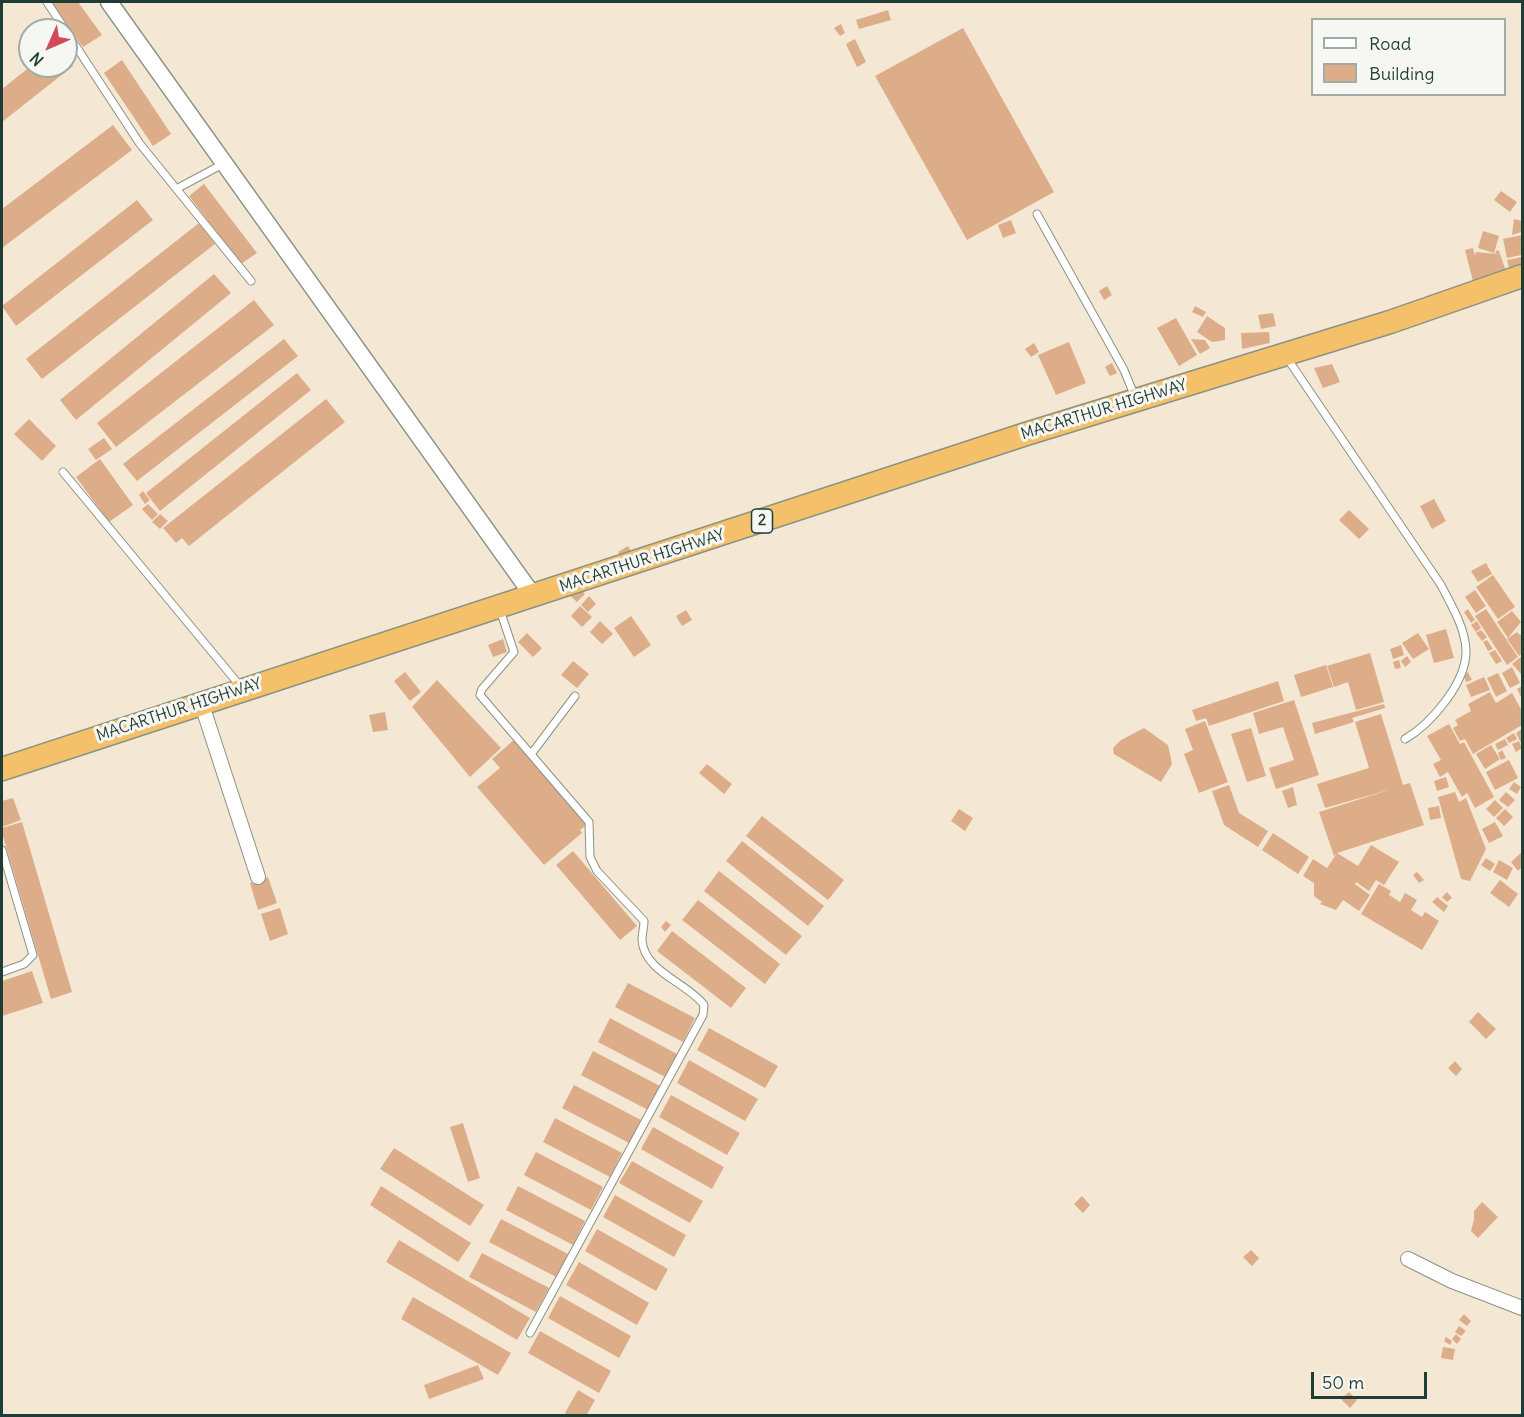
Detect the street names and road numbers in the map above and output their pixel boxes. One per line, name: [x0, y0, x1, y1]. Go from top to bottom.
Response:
street label: MACARTHUR HIGHWAY: [1019, 376, 1189, 444]
road number: 2: [752, 509, 772, 533]
street label: MACARTHUR HIGHWAY: [557, 525, 727, 597]
street label: MACARTHUR HIGHWAY: [94, 674, 264, 746]

